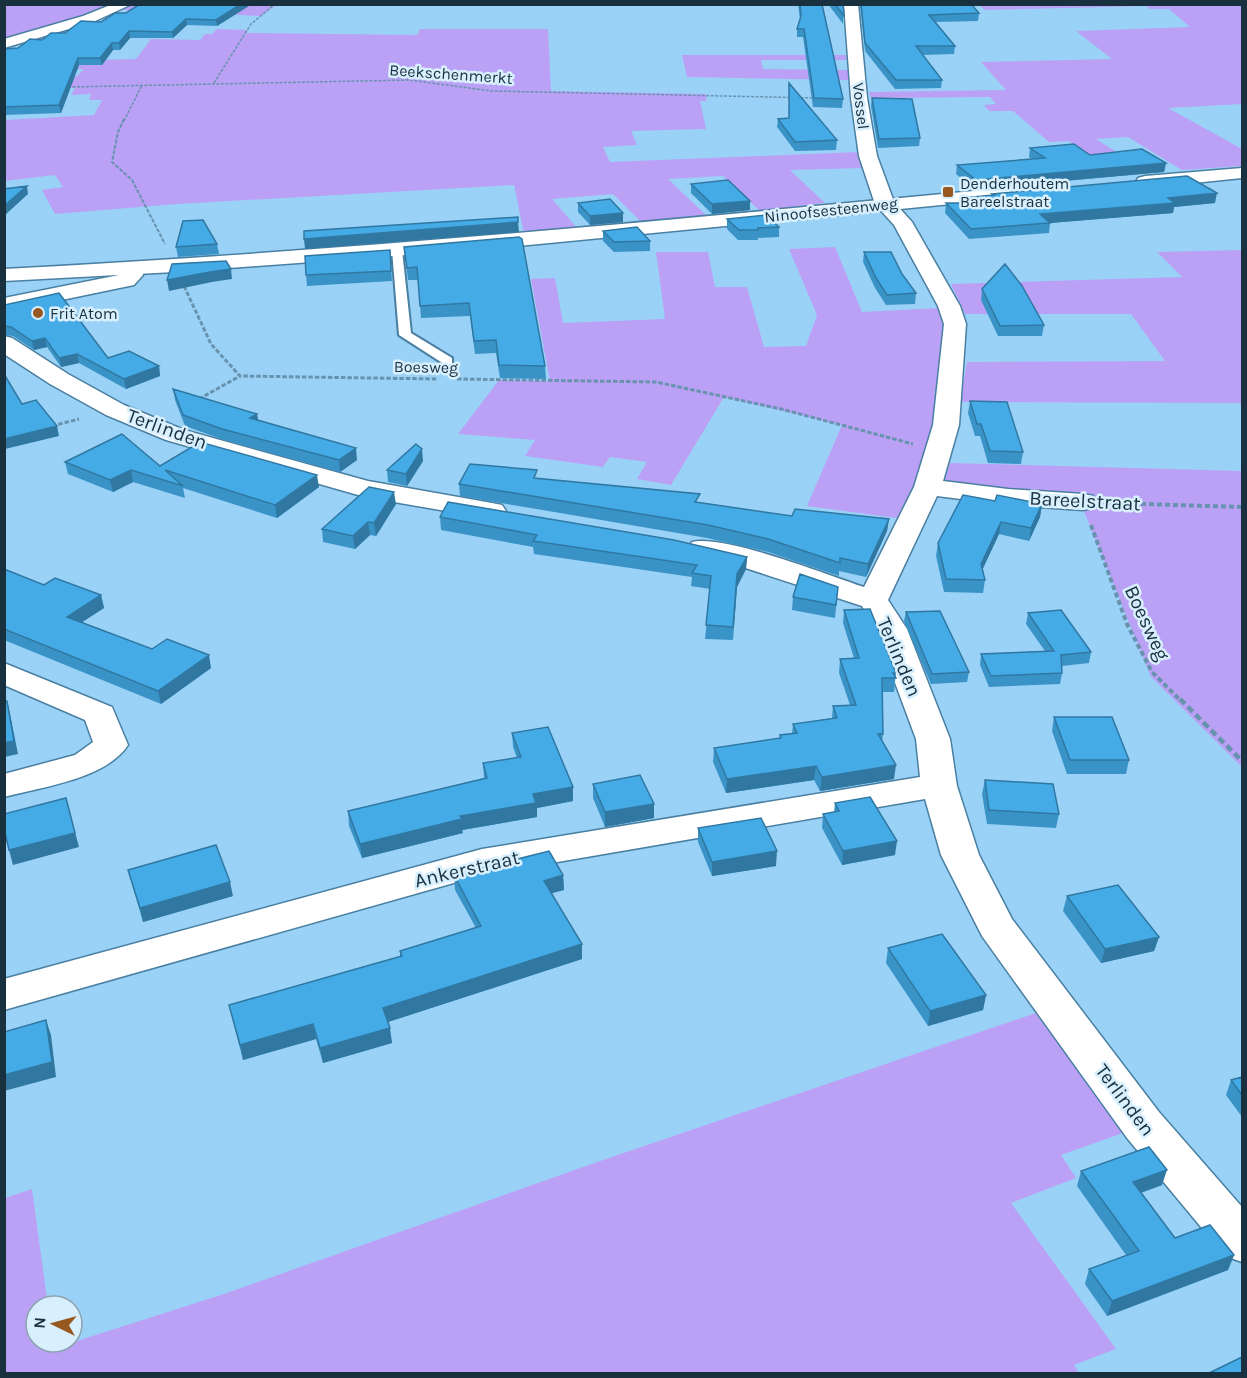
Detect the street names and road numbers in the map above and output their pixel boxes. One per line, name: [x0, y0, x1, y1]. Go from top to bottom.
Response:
street label: Beekschenmerkt: [389, 60, 513, 88]
street label: Vossel: [849, 82, 873, 130]
street label: Ninoofsesteenweg: [763, 194, 899, 226]
street label: Boesweg: [394, 357, 458, 377]
street label: Terlinden: [124, 404, 210, 454]
street label: Bareelstraat: [1029, 487, 1142, 515]
street label: Boesweg: [1120, 582, 1174, 664]
street label: Terlinden: [872, 614, 926, 700]
street label: Ankerstraat: [412, 846, 522, 892]
street label: Terlinden: [1091, 1060, 1159, 1140]

